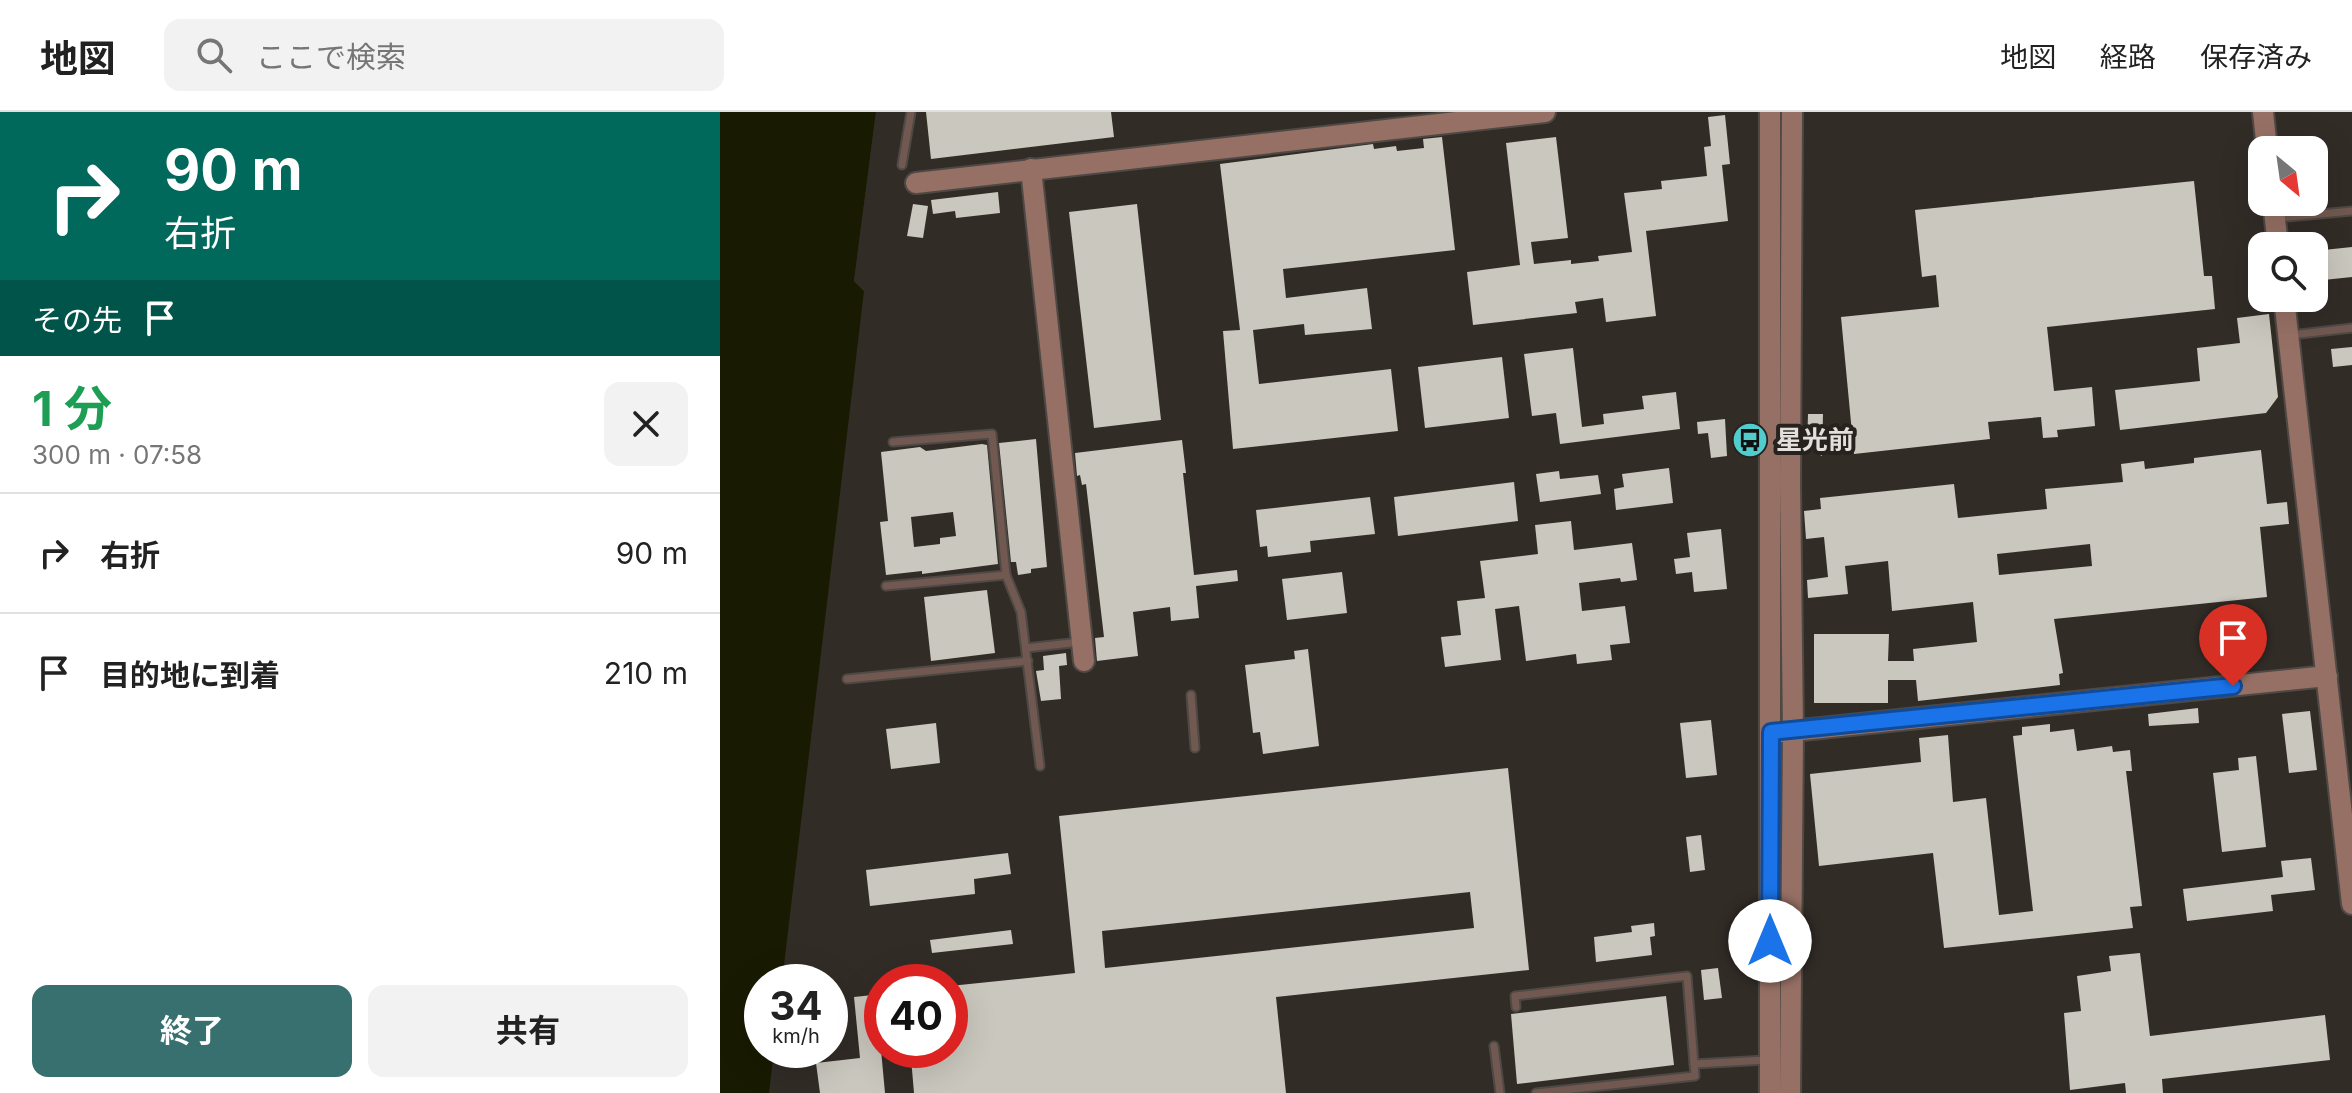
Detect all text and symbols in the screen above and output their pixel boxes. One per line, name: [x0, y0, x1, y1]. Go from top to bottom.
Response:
search box: [164, 19, 724, 91]
icon: search: [192, 33, 236, 77]
text: 地図: [40, 35, 116, 81]
text: ここで検索: [256, 39, 406, 75]
text: 地図: [2000, 40, 2056, 74]
text: 経路: [2100, 40, 2156, 74]
text: 保存済み: [2200, 40, 2312, 74]
text: 90 m: [164, 136, 303, 204]
north arrow: [2248, 136, 2328, 216]
map controls: [2248, 136, 2328, 312]
icon: right: [32, 144, 136, 248]
text: 右折: [164, 211, 236, 255]
button: search: [2248, 232, 2328, 312]
icon: arrive: [138, 296, 182, 340]
text: その先: [32, 302, 122, 338]
text: 1 分: [32, 379, 112, 438]
button: close: [604, 382, 688, 466]
bus stop icon: 星光前: [1731, 421, 1769, 459]
place label: 星光前: [1776, 424, 1854, 455]
text: 300 m · 07:58: [32, 439, 202, 470]
icon: right: [32, 531, 76, 575]
text: 90 m: [616, 535, 688, 571]
text: 右折: [100, 537, 160, 573]
pin: [2199, 604, 2267, 686]
icon: arrive: [2211, 616, 2255, 660]
icon: arrive: [32, 651, 76, 695]
text: 210 m: [604, 655, 688, 691]
text: 目的地に到着: [100, 657, 280, 693]
position arrow: [1728, 899, 1812, 983]
speed limit sign: 40: [864, 964, 968, 1068]
text: 34: [770, 981, 822, 1030]
button: 終了: [32, 985, 352, 1077]
button: 共有: [368, 985, 688, 1077]
text: km/h: [772, 1024, 820, 1048]

